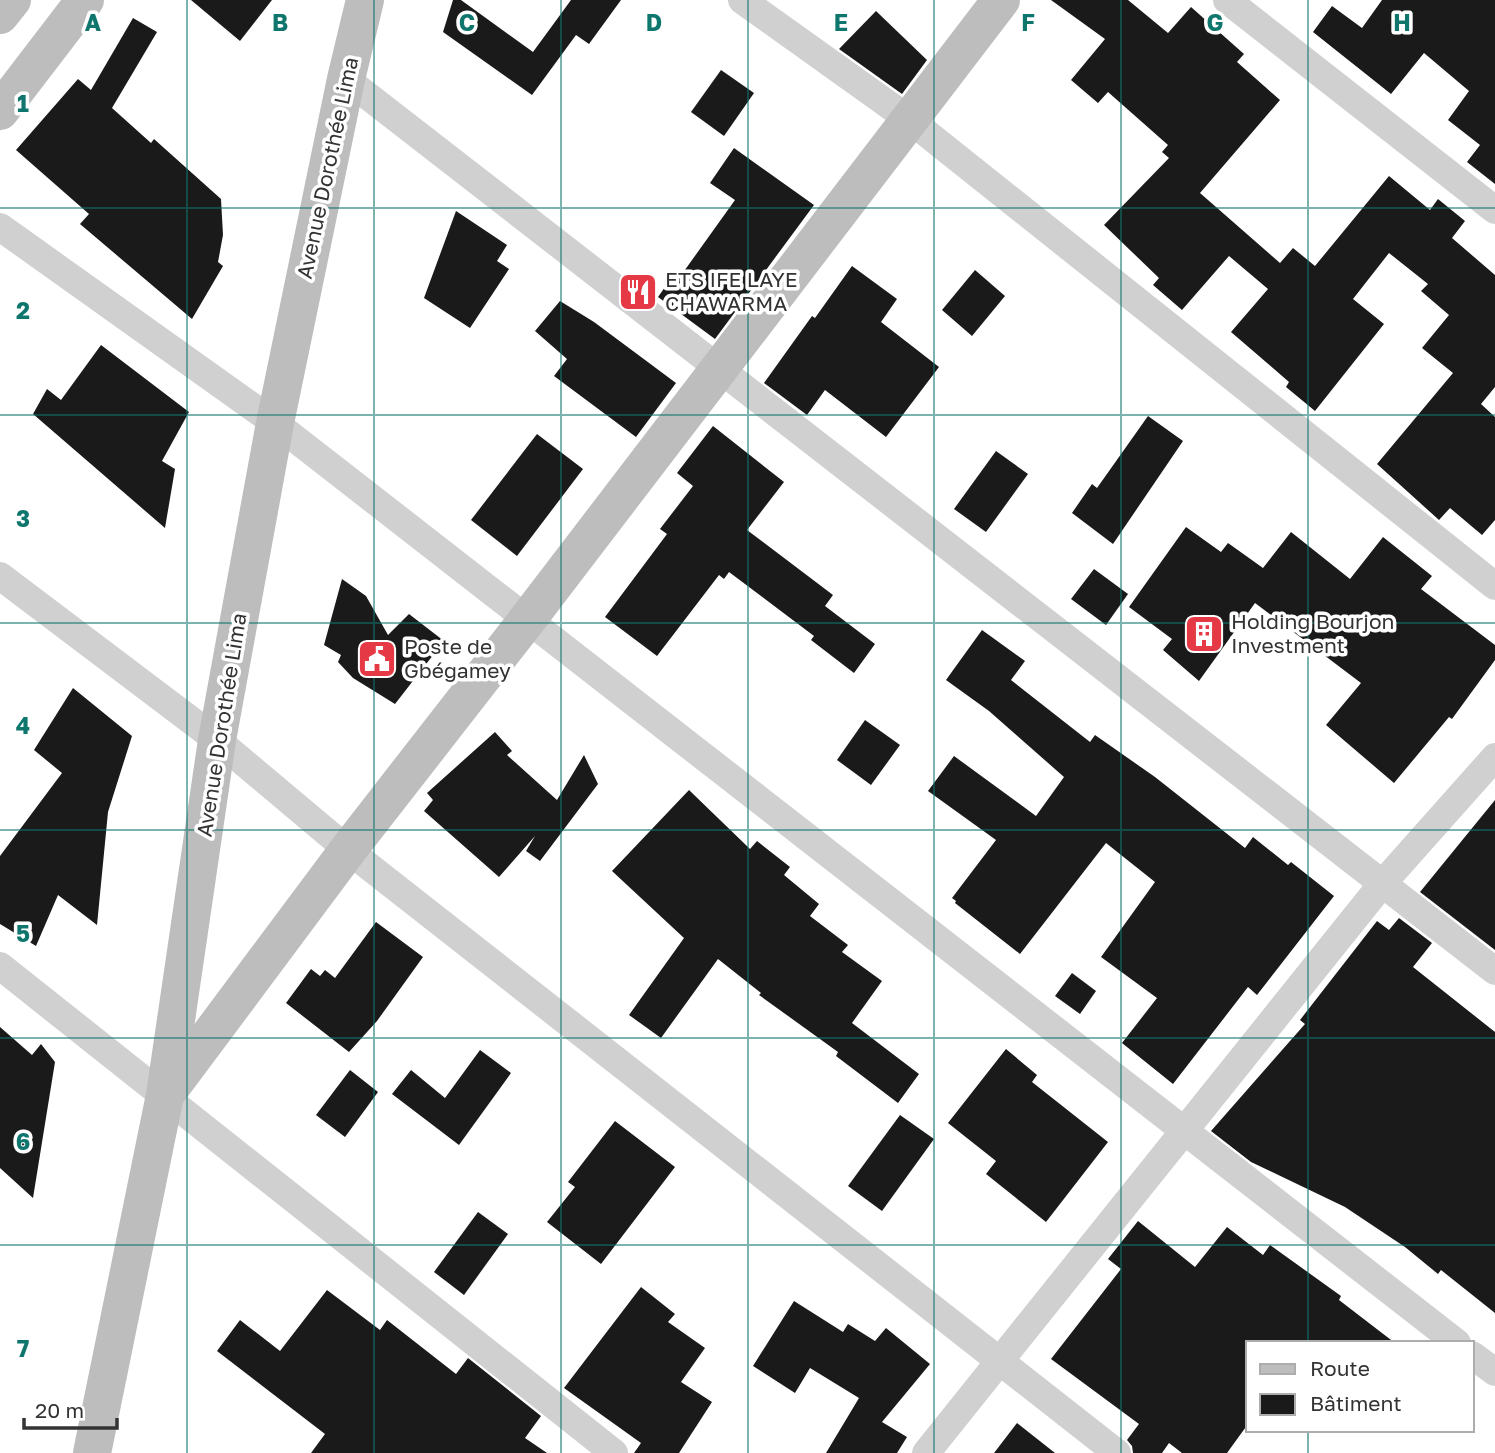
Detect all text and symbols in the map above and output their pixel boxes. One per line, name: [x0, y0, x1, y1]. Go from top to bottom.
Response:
text: A: [85, 8, 102, 36]
text: B: [272, 8, 288, 36]
text: C: [459, 8, 475, 36]
text: D: [646, 8, 662, 36]
text: E: [834, 8, 848, 36]
text: F: [1021, 8, 1035, 36]
text: G: [1207, 8, 1223, 36]
text: H: [1393, 8, 1411, 36]
street label: Avenue Dorothée Lima: [291, 54, 363, 281]
text: 1: [17, 89, 29, 117]
place label: ETS IFE LAYE CHAWARMA: [665, 266, 798, 316]
restaurant icon: ETS IFE LAYE CHAWARMA: [617, 271, 659, 313]
text: 2: [16, 296, 30, 324]
text: 3: [16, 504, 30, 532]
place label: Holding Bourjon Investment: [1231, 608, 1394, 658]
street label: Avenue Dorothée Lima: [190, 611, 252, 839]
building icon: Holding Bourjon Investment: [1183, 613, 1225, 655]
place label: Poste de Gbégamey: [404, 633, 511, 683]
public building icon: Poste de Gbégamey: [356, 638, 398, 680]
text: 4: [16, 711, 30, 739]
text: 5: [16, 919, 30, 947]
text: 6: [16, 1127, 30, 1155]
text: 7: [17, 1334, 29, 1362]
legend: [1246, 1341, 1474, 1432]
text: Route: [1310, 1355, 1370, 1381]
scale bar: [24, 1386, 117, 1430]
text: Bâtiment: [1310, 1390, 1402, 1416]
text: 20 m: [35, 1397, 84, 1423]

